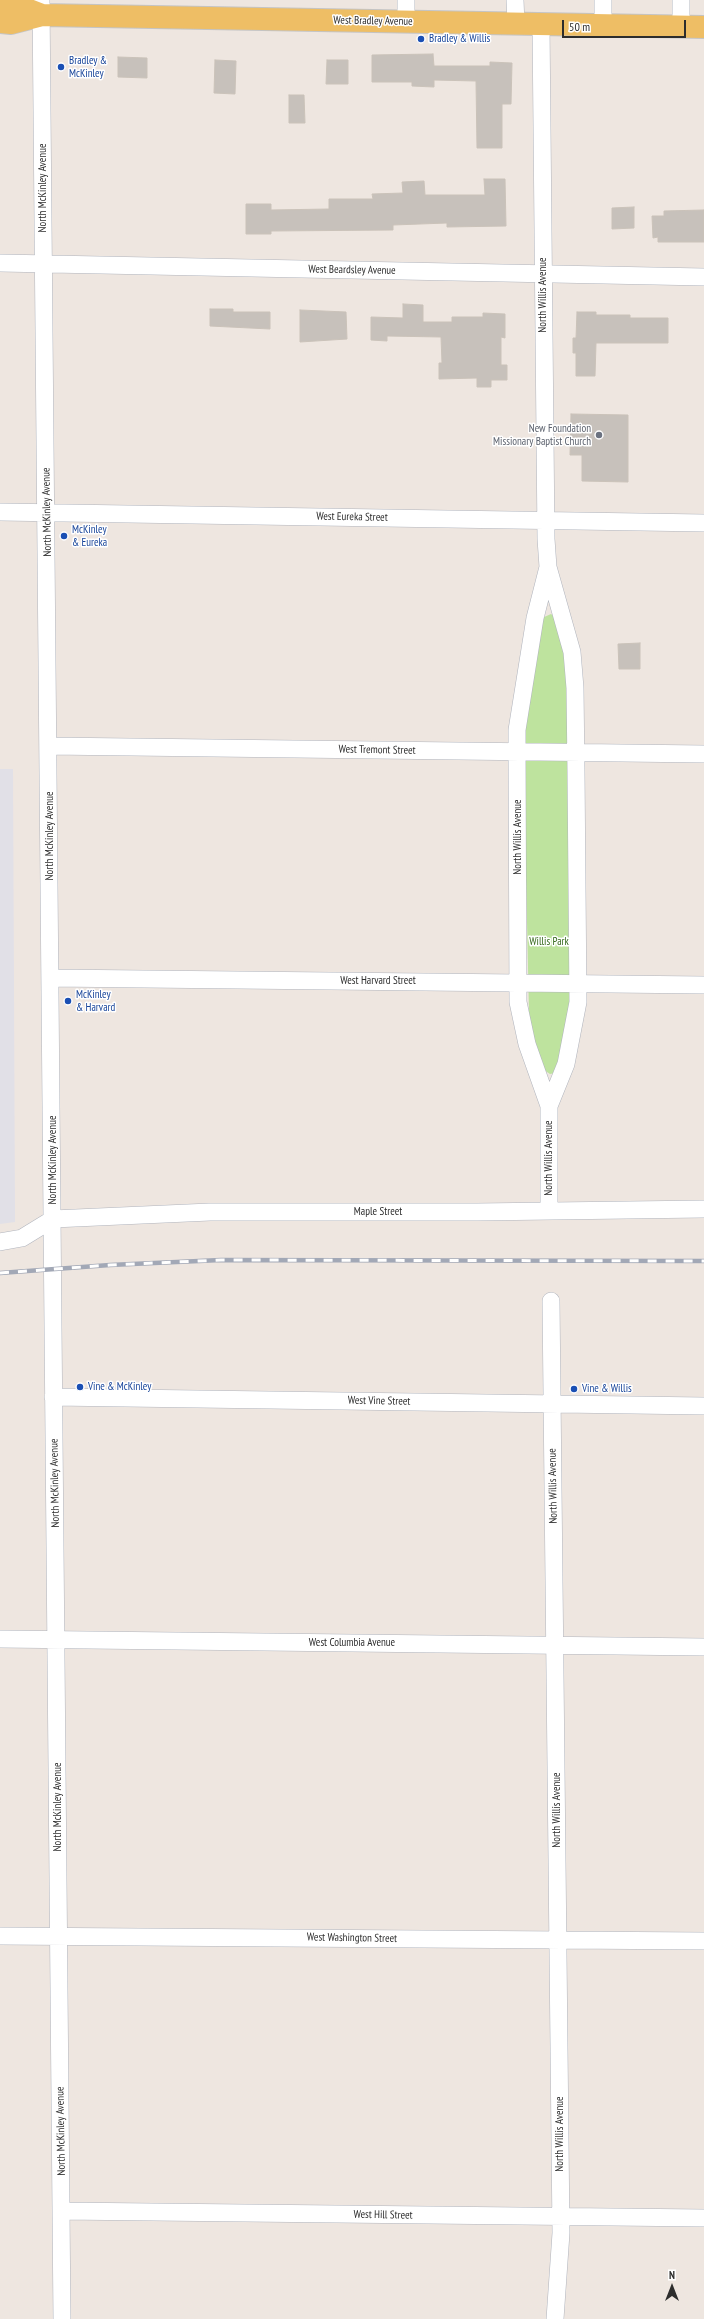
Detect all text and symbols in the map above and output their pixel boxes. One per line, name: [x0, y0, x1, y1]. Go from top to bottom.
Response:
scale bar: [564, 12, 688, 38]
street label: West Bradley Avenue: [333, 14, 413, 28]
text: 50 m: [569, 19, 590, 34]
place label: Bradley & Willis: [429, 32, 490, 46]
marker: Bradley & Willis: [416, 34, 426, 44]
place label: Bradley & McKinley: [69, 54, 107, 80]
marker: Bradley & McKinley: [56, 62, 66, 72]
street label: North McKinley Avenue: [36, 144, 50, 232]
street label: North Willis Avenue: [536, 257, 550, 333]
street label: West Beardsley Avenue: [308, 263, 396, 277]
place label: New Foundation Missionary Baptist Church: [493, 422, 591, 448]
marker: New Foundation Missionary Baptist Church: [594, 430, 604, 440]
street label: North McKinley Avenue: [40, 467, 54, 557]
street label: West Eureka Street: [316, 510, 388, 524]
place label: McKinley & Eureka: [72, 523, 107, 549]
marker: McKinley & Eureka: [59, 531, 69, 541]
street label: West Tremont Street: [338, 743, 416, 757]
street label: North McKinley Avenue: [43, 792, 57, 880]
street label: North Willis Avenue: [511, 799, 525, 875]
park label: Willis Park: [529, 935, 569, 949]
street label: West Harvard Street: [340, 974, 416, 988]
place label: McKinley & Harvard: [76, 988, 115, 1014]
marker: McKinley & Harvard: [63, 996, 73, 1006]
street label: North McKinley Avenue: [46, 1116, 60, 1204]
street label: North Willis Avenue: [542, 1120, 556, 1196]
street label: Maple Street: [354, 1205, 402, 1219]
place label: Vine & McKinley: [88, 1380, 151, 1394]
marker: Vine & McKinley: [75, 1382, 85, 1392]
place label: Vine & Willis: [582, 1382, 632, 1396]
marker: Vine & Willis: [569, 1384, 579, 1394]
street label: West Vine Street: [348, 1394, 410, 1408]
street label: North McKinley Avenue: [48, 1438, 62, 1528]
street label: North Willis Avenue: [546, 1448, 560, 1524]
street label: West Columbia Avenue: [309, 1636, 395, 1650]
street label: North McKinley Avenue: [51, 1763, 65, 1851]
street label: North Willis Avenue: [550, 1772, 564, 1848]
street label: West Washington Street: [307, 1931, 397, 1945]
street label: North McKinley Avenue: [54, 2086, 68, 2176]
street label: North Willis Avenue: [553, 2096, 567, 2172]
street label: West Hill Street: [353, 2208, 413, 2222]
north arrow: [652, 2267, 692, 2307]
text: N: [669, 2268, 675, 2282]

